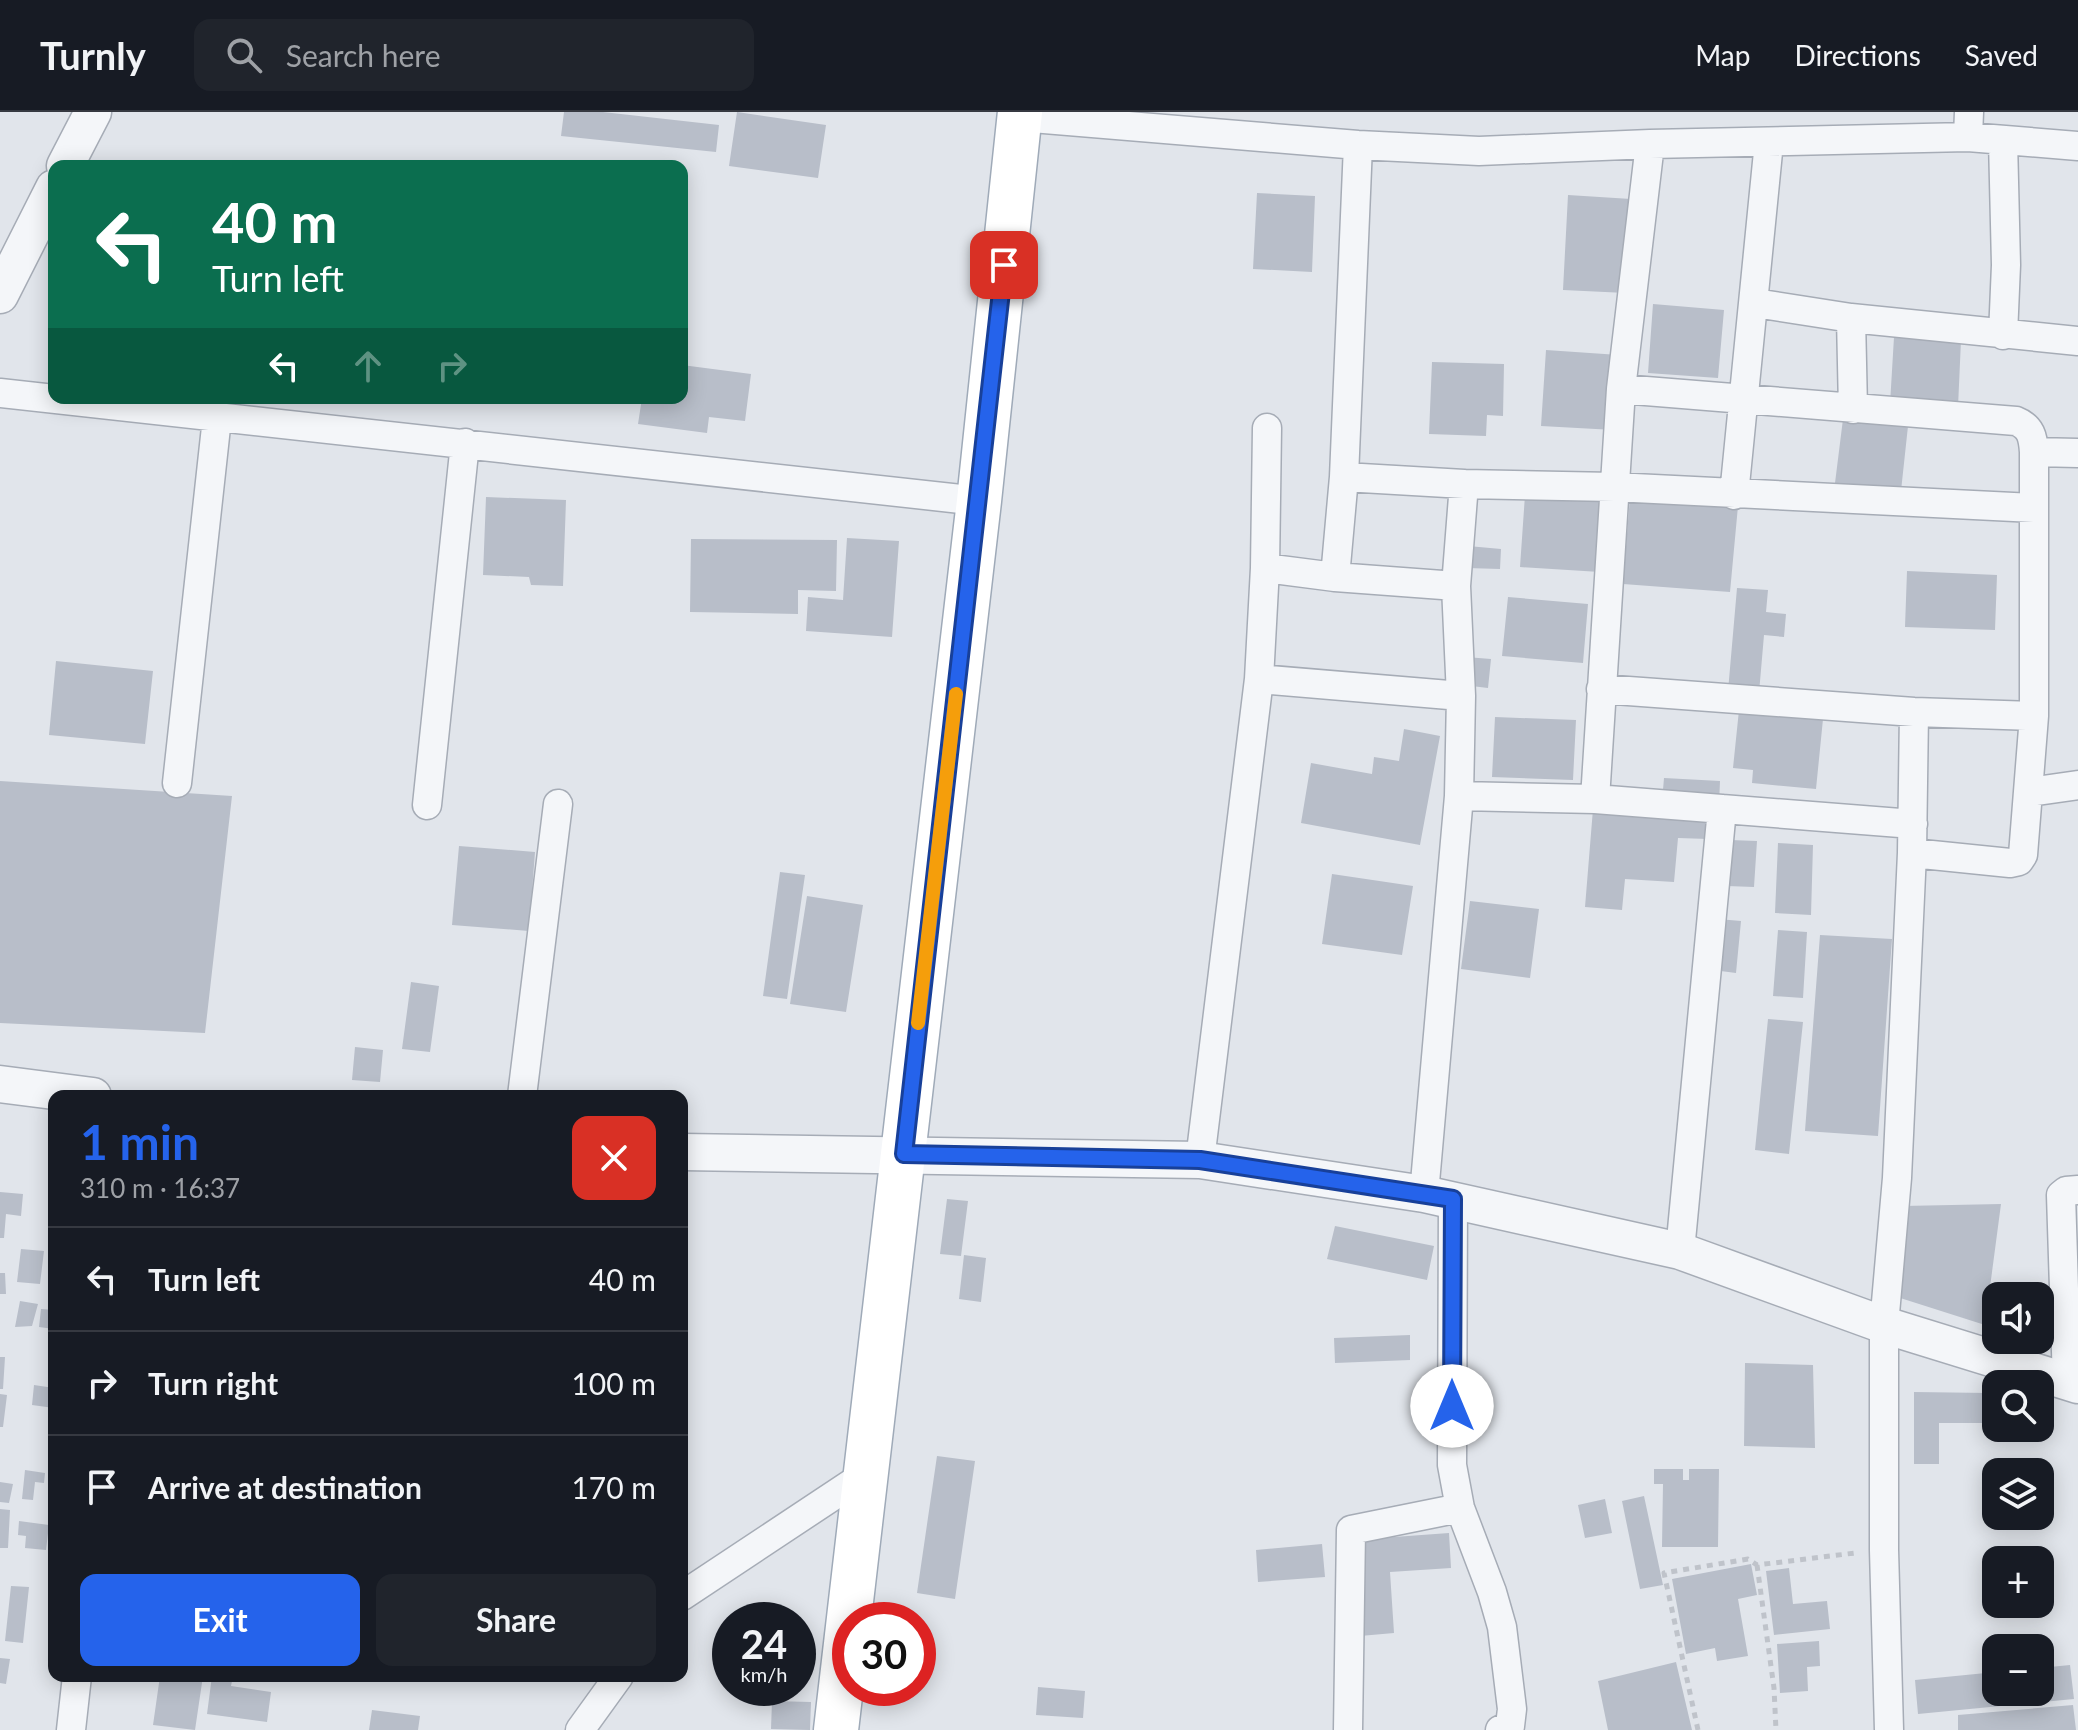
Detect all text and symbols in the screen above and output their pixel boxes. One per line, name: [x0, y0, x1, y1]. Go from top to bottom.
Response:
search box: [194, 19, 754, 91]
text: Turnly: [40, 32, 146, 78]
icon: search: [222, 33, 266, 77]
text: Search here: [286, 37, 441, 73]
text: Map: [1695, 38, 1750, 72]
text: Directions: [1794, 38, 1921, 72]
text: Saved: [1965, 38, 2038, 72]
text: 40 m: [212, 188, 337, 255]
icon: left: [80, 192, 184, 296]
pin: [970, 231, 1038, 299]
icon: arrive: [982, 243, 1026, 287]
text: Turn left: [212, 256, 344, 300]
icon: left: [262, 344, 306, 388]
icon: ahead: [346, 344, 390, 388]
icon: right: [430, 344, 474, 388]
text: 1 min: [80, 1113, 199, 1170]
button: close: [572, 1116, 656, 1200]
text: 310 m · 16:37: [80, 1172, 240, 1204]
icon: left: [80, 1257, 124, 1301]
text: Turn left: [148, 1261, 260, 1297]
text: 40 m: [589, 1261, 656, 1297]
map controls: [1982, 1282, 2054, 1706]
button: sound: [1982, 1282, 2054, 1354]
icon: right: [80, 1361, 124, 1405]
position arrow: [1410, 1364, 1494, 1448]
text: Turn right: [148, 1365, 278, 1401]
text: 100 m: [571, 1365, 656, 1401]
button: search: [1982, 1370, 2054, 1442]
button: layers: [1982, 1458, 2054, 1530]
icon: arrive: [80, 1465, 124, 1509]
text: Arrive at destination: [148, 1469, 422, 1505]
text: 170 m: [571, 1469, 656, 1505]
button: +: [1982, 1546, 2054, 1618]
button: Exit: [80, 1574, 360, 1666]
button: Share: [376, 1574, 656, 1666]
speed limit sign: 30: [832, 1602, 936, 1706]
text: 24: [741, 1620, 787, 1668]
button: −: [1982, 1634, 2054, 1706]
text: km/h: [741, 1662, 787, 1686]

